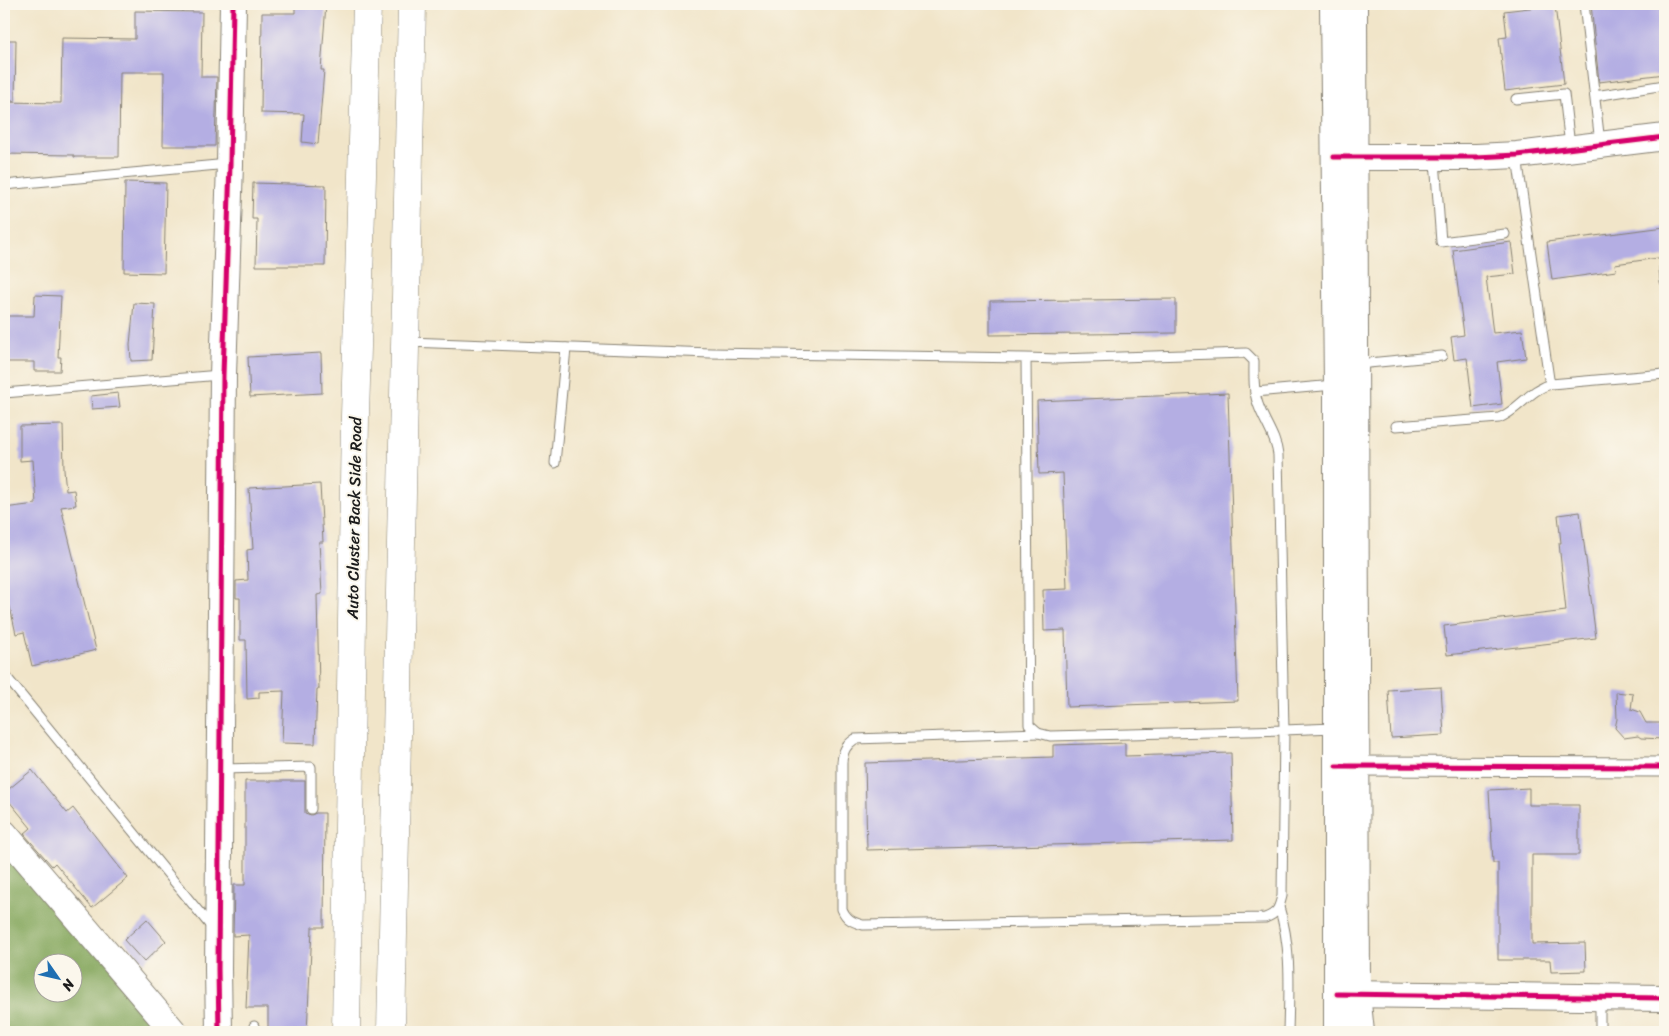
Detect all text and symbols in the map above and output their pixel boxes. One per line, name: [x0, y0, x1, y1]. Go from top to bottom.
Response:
street label: Auto Cluster Back Side Road: [338, 415, 370, 620]
north arrow: [32, 954, 82, 1004]
text: N: [55, 973, 82, 996]

